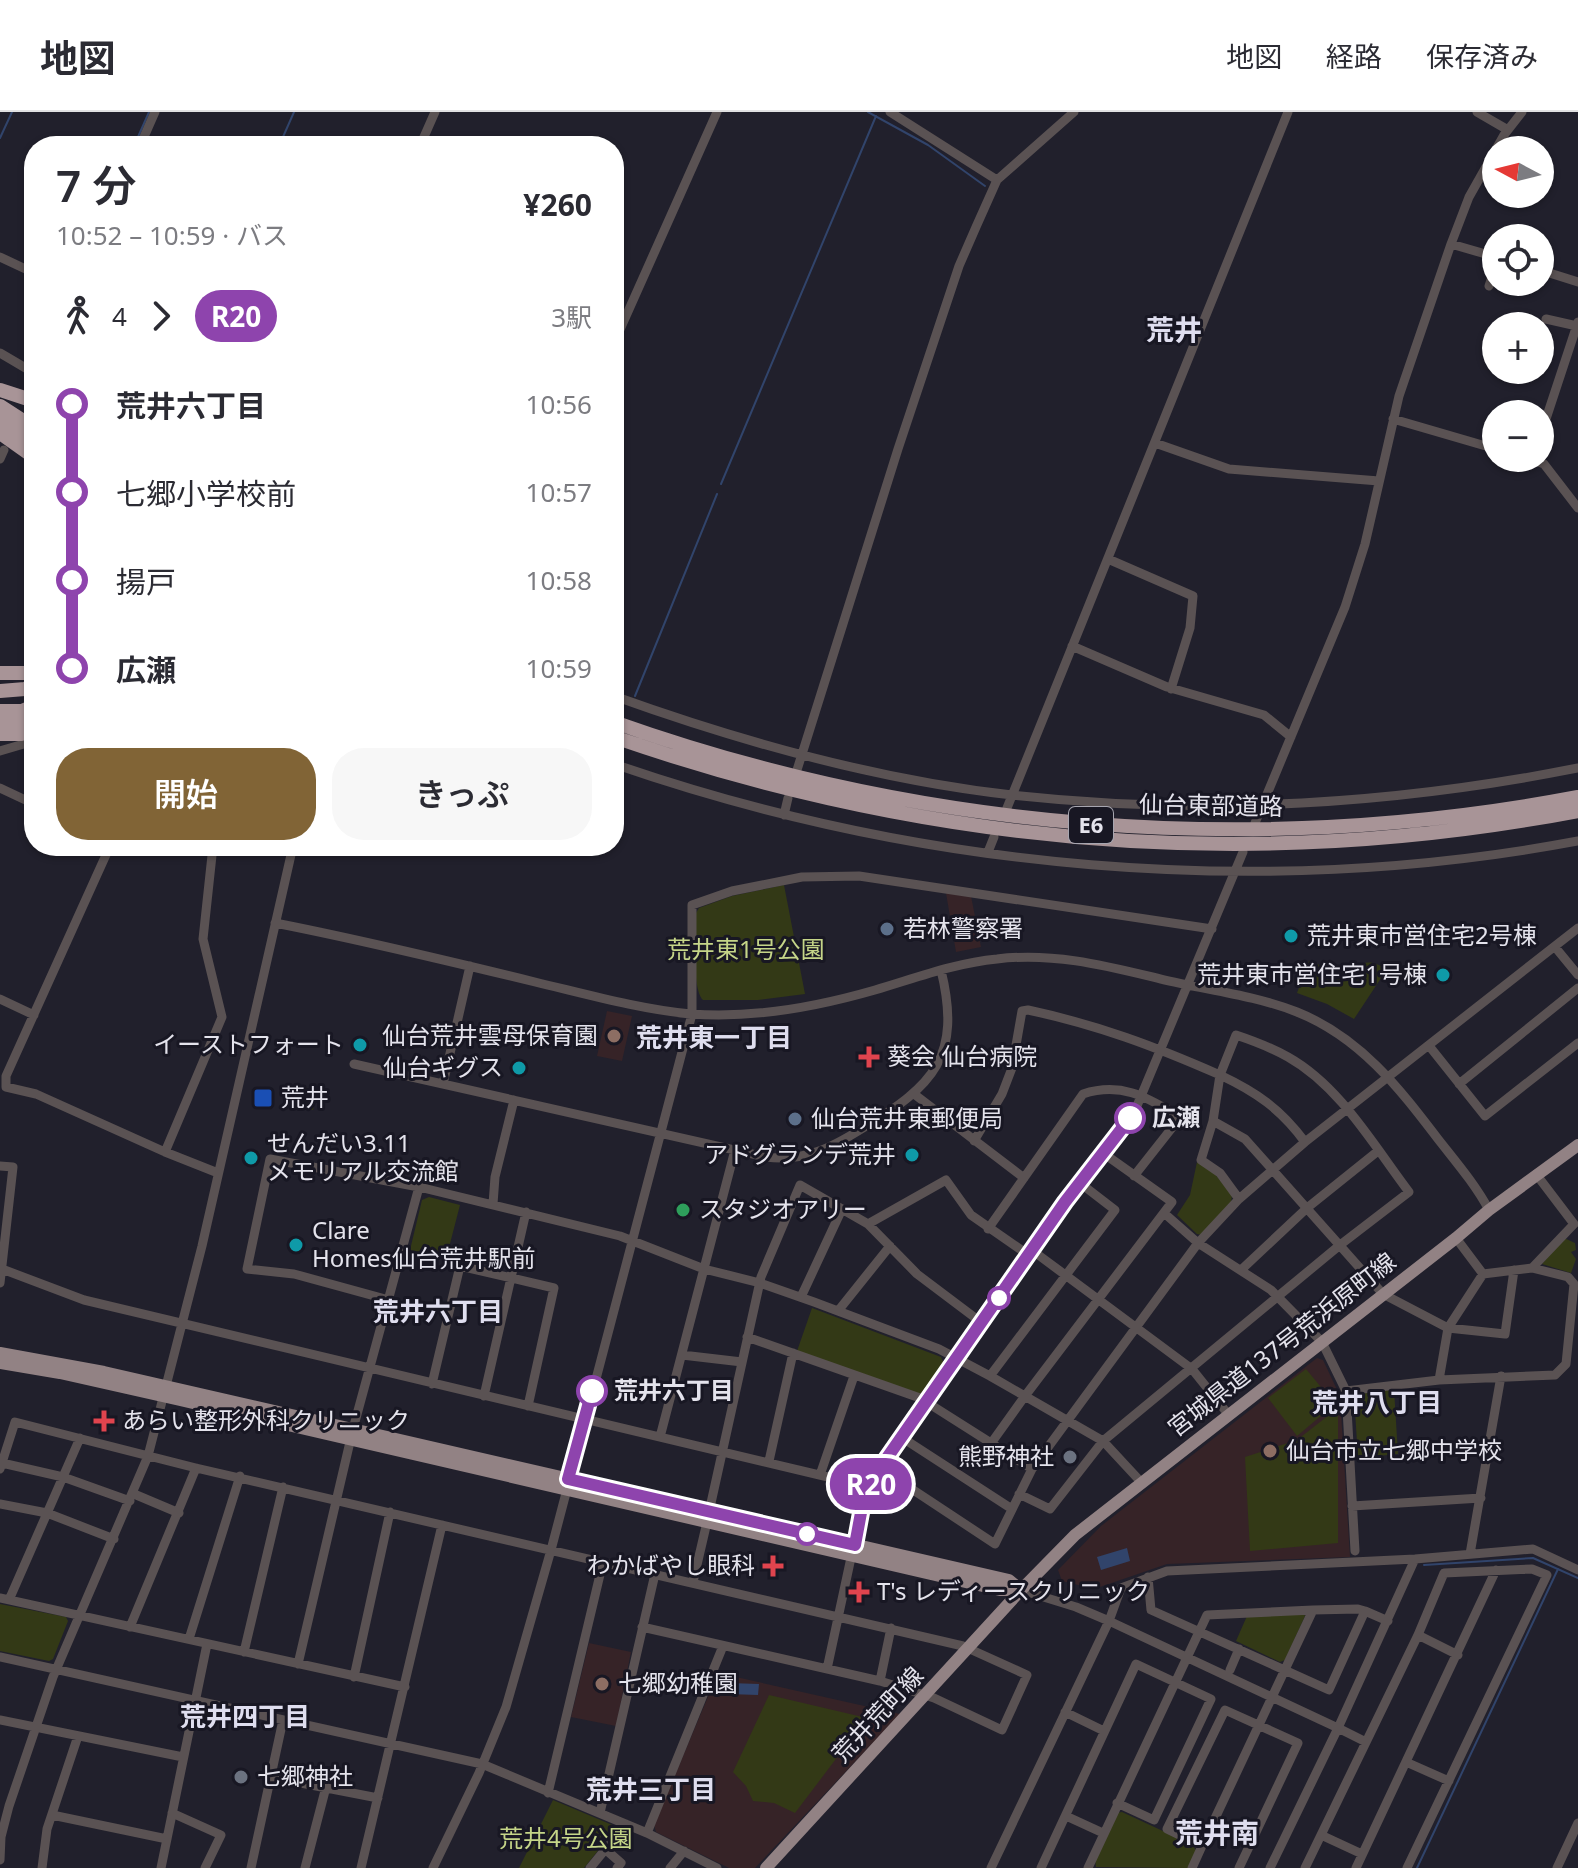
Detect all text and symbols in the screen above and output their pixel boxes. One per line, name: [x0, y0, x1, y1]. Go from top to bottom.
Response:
text: 地図: [40, 31, 116, 83]
text: 地図: [1226, 37, 1282, 75]
text: 経路: [1326, 37, 1382, 75]
text: 保存済み: [1426, 37, 1538, 75]
north arrow: [1482, 136, 1554, 208]
map controls: [1482, 136, 1554, 472]
text: 7 分: [56, 155, 137, 215]
text: ¥260: [523, 184, 592, 225]
text: 10:52 – 10:59 · バス: [56, 217, 288, 253]
button: locate: [1482, 224, 1554, 296]
icon: walk: [56, 294, 100, 338]
icon: forward: [139, 294, 183, 338]
text: R20: [211, 297, 261, 335]
text: 4: [112, 298, 127, 334]
text: 3駅: [551, 299, 592, 335]
district label: 荒井: [1146, 310, 1202, 348]
button: +: [1482, 312, 1554, 384]
text: 荒井六丁目: [116, 385, 266, 426]
text: 10:56: [526, 386, 592, 422]
button: −: [1482, 400, 1554, 472]
text: 七郷小学校前: [116, 473, 296, 514]
text: 10:57: [526, 474, 592, 510]
text: 揚戸: [116, 561, 176, 602]
text: 10:58: [526, 562, 592, 598]
text: 広瀬: [116, 649, 176, 690]
text: 10:59: [526, 650, 592, 686]
button: 開始: [56, 748, 316, 840]
button: きっぷ: [332, 748, 592, 840]
street label: 仙台東部道路: [1139, 787, 1283, 822]
road number: E6: [1069, 807, 1113, 843]
place label: 若林警察署: [903, 911, 1023, 944]
place label: 荒井東市営住宅2号棟: [1307, 918, 1537, 951]
marker: 若林警察署: [878, 920, 896, 938]
marker: 荒井東市営住宅2号棟: [1282, 927, 1300, 945]
park label: 荒井東1号公園: [667, 932, 825, 965]
place label: 荒井東市営住宅1号棟: [1197, 957, 1427, 990]
marker: 荒井東市営住宅1号棟: [1434, 966, 1452, 984]
place label: 仙台荒井雲母保育園: [382, 1018, 598, 1051]
district label: 荒井東一丁目: [636, 1019, 792, 1055]
place label: イーストフォート: [153, 1027, 344, 1060]
marker: 仙台荒井雲母保育園: [605, 1027, 623, 1045]
marker: イーストフォート: [351, 1036, 369, 1054]
place label: 葵会 仙台病院: [887, 1039, 1037, 1072]
marker: 葵会 仙台病院: [858, 1046, 880, 1068]
place label: 仙台ギグス: [383, 1050, 503, 1083]
marker: 仙台ギグス: [510, 1059, 528, 1077]
place label: 荒井: [281, 1080, 329, 1113]
marker: 荒井: [252, 1087, 274, 1109]
place label: 広瀬: [1152, 1100, 1200, 1133]
place label: 仙台荒井東郵便局: [811, 1101, 1003, 1134]
marker: 広瀬: [1115, 1103, 1145, 1133]
marker: 仙台荒井東郵便局: [786, 1110, 804, 1128]
place label: せんだい3.11 メモリアル交流館: [267, 1126, 459, 1187]
place label: アドグランデ荒井: [704, 1137, 896, 1170]
marker: アドグランデ荒井: [903, 1146, 921, 1164]
marker: せんだい3.11 メモリアル交流館: [242, 1149, 260, 1167]
place label: スタジオアリー: [699, 1192, 867, 1225]
marker: スタジオアリー: [674, 1201, 692, 1219]
place label: Clare Homes仙台荒井駅前: [312, 1213, 536, 1274]
marker: Clare Homes仙台荒井駅前: [287, 1236, 305, 1254]
street label: 宮城県道137号荒浜原町線: [1160, 1244, 1402, 1443]
unlabelled marker: [988, 1287, 1010, 1309]
district label: 荒井六丁目: [373, 1293, 503, 1329]
place label: 荒井六丁目: [614, 1373, 734, 1406]
marker: 荒井六丁目: [577, 1376, 607, 1406]
district label: 荒井八丁目: [1312, 1384, 1442, 1420]
place label: あらい整形外科クリニック: [122, 1403, 410, 1436]
marker: あらい整形外科クリニック: [93, 1410, 115, 1432]
place label: 仙台市立七郷中学校: [1286, 1433, 1502, 1466]
place label: 熊野神社: [958, 1439, 1054, 1472]
marker: 仙台市立七郷中学校: [1261, 1442, 1279, 1460]
marker: 熊野神社: [1061, 1448, 1079, 1466]
line badge: R20: [825, 1458, 917, 1510]
text: R20: [846, 1465, 896, 1503]
unlabelled marker: [796, 1523, 818, 1545]
place label: わかばやし眼科: [587, 1548, 755, 1581]
marker: わかばやし眼科: [762, 1555, 784, 1577]
place label: T's レディースクリニック: [877, 1574, 1150, 1607]
marker: T's レディースクリニック: [848, 1581, 870, 1603]
street label: 荒井荒町線: [824, 1659, 930, 1769]
place label: 七郷幼稚園: [618, 1666, 738, 1699]
marker: 七郷幼稚園: [593, 1675, 611, 1693]
district label: 荒井四丁目: [180, 1698, 310, 1734]
place label: 七郷神社: [257, 1759, 353, 1792]
marker: 七郷神社: [232, 1768, 250, 1786]
district label: 荒井三丁目: [586, 1771, 716, 1807]
district label: 荒井南: [1175, 1813, 1259, 1851]
park label: 荒井4号公園: [499, 1821, 633, 1854]

